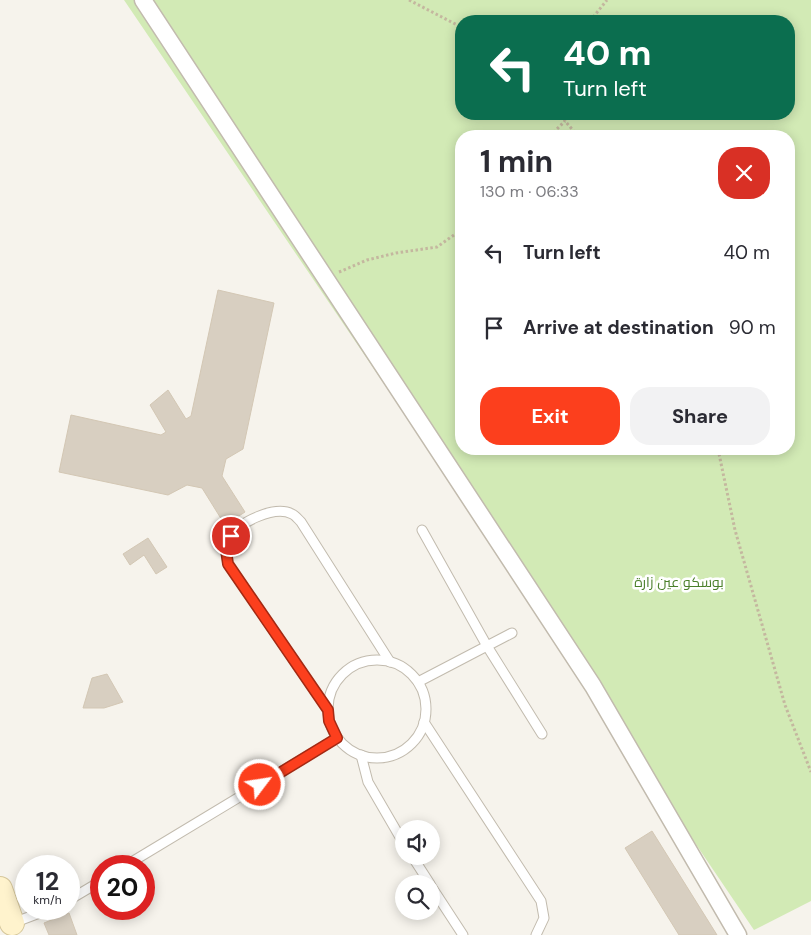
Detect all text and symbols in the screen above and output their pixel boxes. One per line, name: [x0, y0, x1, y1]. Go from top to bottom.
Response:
text: 40 m: [563, 30, 652, 76]
icon: left: [480, 35, 545, 100]
text: Turn left: [563, 74, 647, 103]
text: 1 min: [480, 142, 553, 181]
button: close: [718, 147, 770, 199]
text: 130 m · 06:33: [480, 181, 579, 202]
icon: left: [480, 239, 508, 267]
text: Turn left: [523, 240, 601, 265]
text: 40 m: [723, 240, 770, 265]
icon: arrive: [480, 314, 508, 342]
text: Arrive at destination: [523, 315, 714, 340]
text: 90 m: [729, 315, 776, 340]
button: Exit: [480, 387, 620, 445]
button: Share: [630, 387, 770, 445]
pin: [210, 515, 252, 557]
icon: arrive: [217, 522, 245, 550]
park label: بوسكو عين زارة: [634, 573, 724, 591]
position arrow: [233, 758, 285, 810]
map controls: [395, 820, 440, 920]
button: sound: [395, 820, 440, 865]
speed limit sign: 20: [90, 855, 155, 920]
text: 12: [36, 865, 59, 898]
button: search: [395, 875, 440, 920]
text: km/h: [33, 892, 62, 908]

